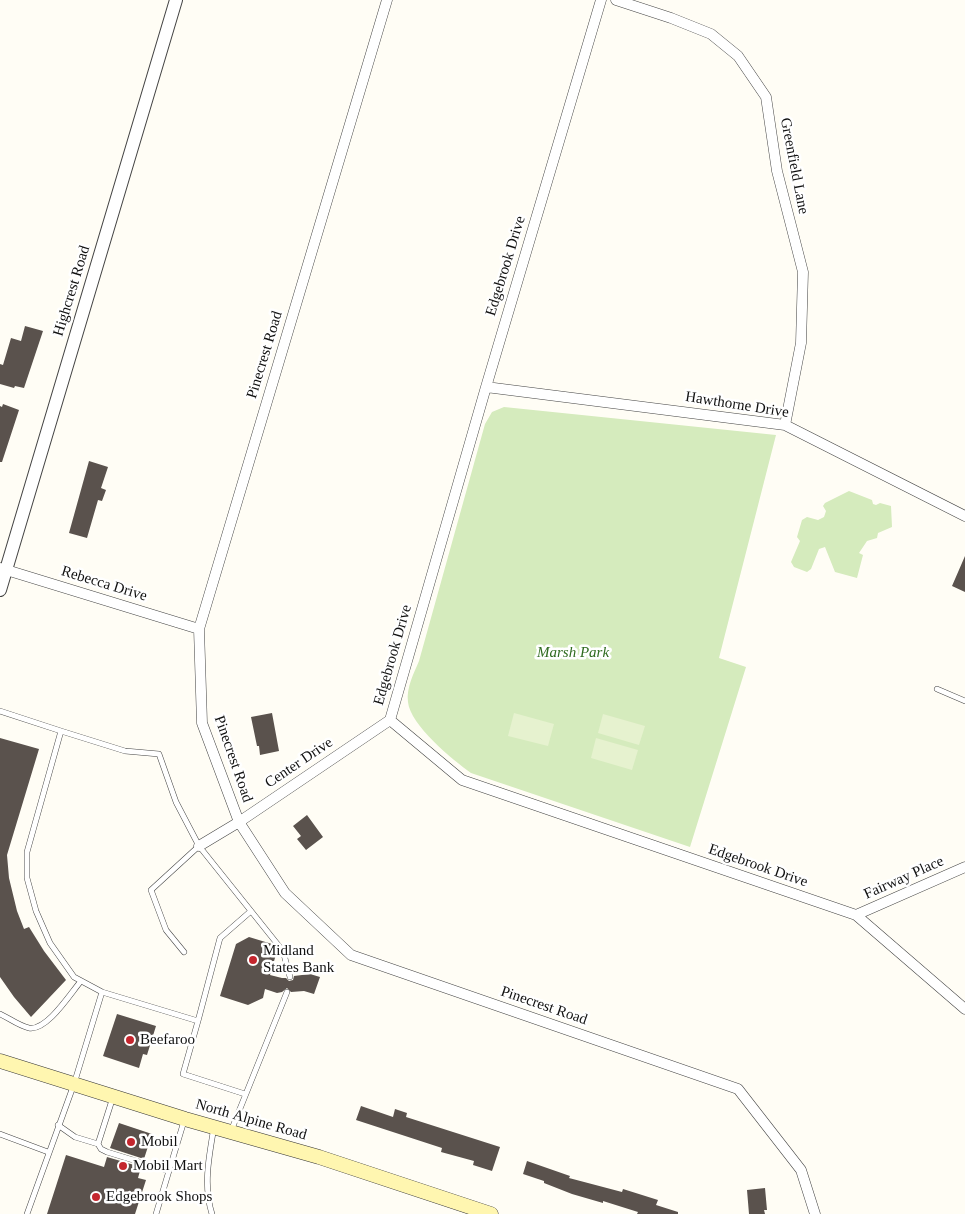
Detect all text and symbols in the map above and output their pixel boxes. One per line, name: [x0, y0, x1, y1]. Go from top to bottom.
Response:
street label: Greenfield Lane: [776, 116, 812, 216]
street label: Edgebrook Drive: [482, 214, 530, 318]
street label: Highcrest Road: [50, 244, 94, 338]
street label: Pinecrest Road: [243, 309, 287, 401]
street label: Hawthorne Drive: [684, 388, 790, 422]
street label: Rebecca Drive: [59, 562, 149, 606]
street label: Edgebrook Drive: [370, 603, 416, 707]
park label: Marsh Park: [537, 644, 609, 662]
street label: Pinecrest Road: [210, 713, 256, 805]
street label: Center Drive: [262, 734, 336, 792]
street label: Edgebrook Drive: [706, 841, 810, 891]
street label: Fairway Place: [861, 852, 947, 904]
place label: Midland States Bank: [263, 942, 334, 977]
marker: Midland States Bank: [247, 954, 259, 966]
street label: Pinecrest Road: [498, 983, 590, 1029]
place label: Beefaroo: [140, 1031, 195, 1049]
marker: Beefaroo: [124, 1034, 136, 1046]
street label: North Alpine Road: [193, 1096, 309, 1144]
place label: Mobil: [141, 1133, 178, 1151]
marker: Mobil: [125, 1136, 137, 1148]
place label: Mobil Mart: [133, 1157, 203, 1175]
marker: Mobil Mart: [117, 1160, 129, 1172]
place label: Edgebrook Shops: [106, 1188, 212, 1206]
marker: Edgebrook Shops: [90, 1191, 102, 1203]

